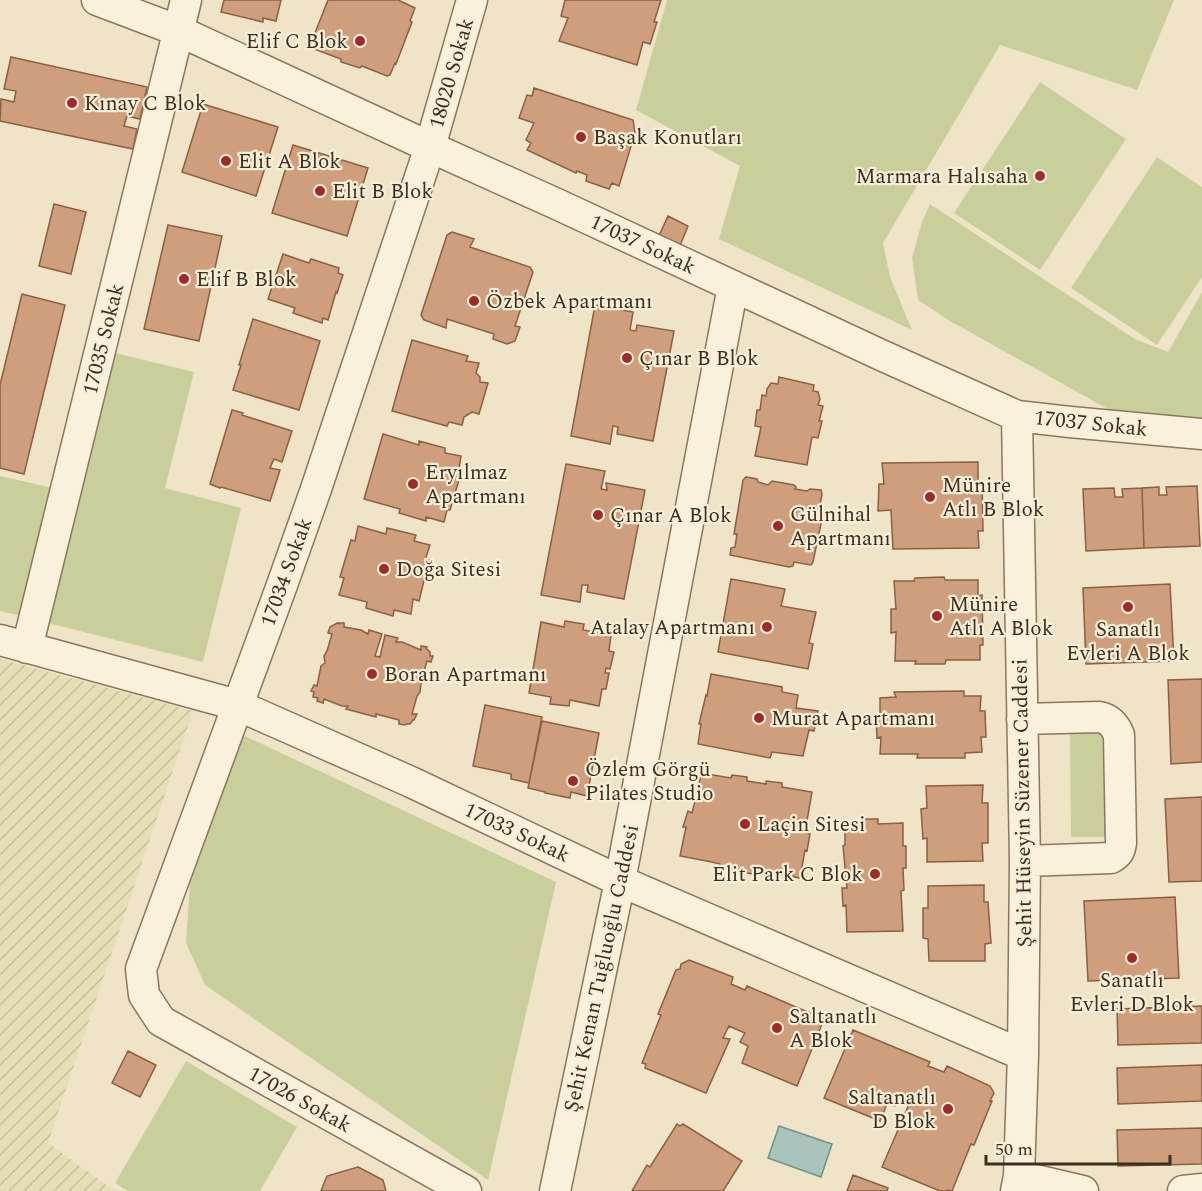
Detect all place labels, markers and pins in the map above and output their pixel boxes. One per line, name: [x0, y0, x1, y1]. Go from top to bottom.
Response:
place label: Elif C Blok: [246, 26, 348, 58]
marker: Elif C Blok: [353, 34, 367, 48]
place label: Kınay C Blok: [84, 88, 207, 120]
marker: Kınay C Blok: [65, 96, 79, 110]
place label: Başak Konutları: [593, 122, 742, 154]
marker: Başak Konutları: [574, 130, 588, 144]
place label: Elit A Blok: [238, 146, 341, 178]
marker: Elit A Blok: [219, 154, 233, 168]
place label: Marmara Halısaha: [855, 161, 1029, 193]
marker: Marmara Halısaha: [1033, 169, 1047, 183]
place label: Elit B Blok: [332, 176, 433, 208]
marker: Elit B Blok: [313, 184, 327, 198]
place label: Elif B Blok: [196, 264, 297, 296]
marker: Elif B Blok: [177, 272, 191, 286]
place label: Özbek Apartmanı: [486, 286, 653, 318]
marker: Özbek Apartmanı: [467, 294, 481, 308]
place label: Çınar B Blok: [639, 343, 759, 375]
marker: Çınar B Blok: [620, 351, 634, 365]
place label: Eryılmaz Apartmanı: [425, 457, 526, 513]
place label: Münire Atlı B Blok: [942, 470, 1045, 526]
marker: Eryılmaz Apartmanı: [406, 477, 420, 491]
marker: Münire Atlı B Blok: [923, 490, 937, 504]
place label: Gülnihal Apartmanı: [790, 499, 891, 555]
place label: Çınar A Blok: [610, 500, 732, 532]
marker: Çınar A Blok: [591, 508, 605, 522]
marker: Gülnihal Apartmanı: [771, 519, 785, 533]
place label: Doğa Sitesi: [396, 554, 501, 586]
marker: Doğa Sitesi: [377, 562, 391, 576]
place label: Münire Atlı A Blok: [949, 589, 1054, 645]
marker: Sanatlı Evleri A Blok: [1121, 600, 1135, 614]
marker: Münire Atlı A Blok: [930, 609, 944, 623]
place label: Atalay Apartmanı: [590, 612, 755, 644]
place label: Sanatlı Evleri A Blok: [1066, 614, 1190, 670]
marker: Atalay Apartmanı: [760, 620, 774, 634]
place label: Boran Apartmanı: [384, 659, 547, 691]
marker: Boran Apartmanı: [365, 667, 379, 681]
place label: Murat Apartmanı: [771, 703, 935, 735]
marker: Murat Apartmanı: [752, 711, 766, 725]
place label: Özlem Görgü Pilates Studio: [585, 754, 714, 810]
marker: Özlem Görgü Pilates Studio: [566, 774, 580, 788]
place label: Laçin Sitesi: [757, 809, 866, 841]
marker: Laçin Sitesi: [738, 817, 752, 831]
place label: Elit Park C Blok: [712, 859, 863, 891]
marker: Elit Park C Blok: [868, 867, 882, 881]
marker: Sanatlı Evleri D Blok: [1125, 951, 1139, 965]
place label: Sanatlı Evleri D Blok: [1070, 965, 1195, 1021]
place label: Saltanatlı A Blok: [789, 1001, 877, 1057]
marker: Saltanatlı A Blok: [770, 1021, 784, 1035]
place label: Saltanatlı D Blok: [848, 1082, 936, 1138]
marker: Saltanatlı D Blok: [941, 1102, 955, 1116]

